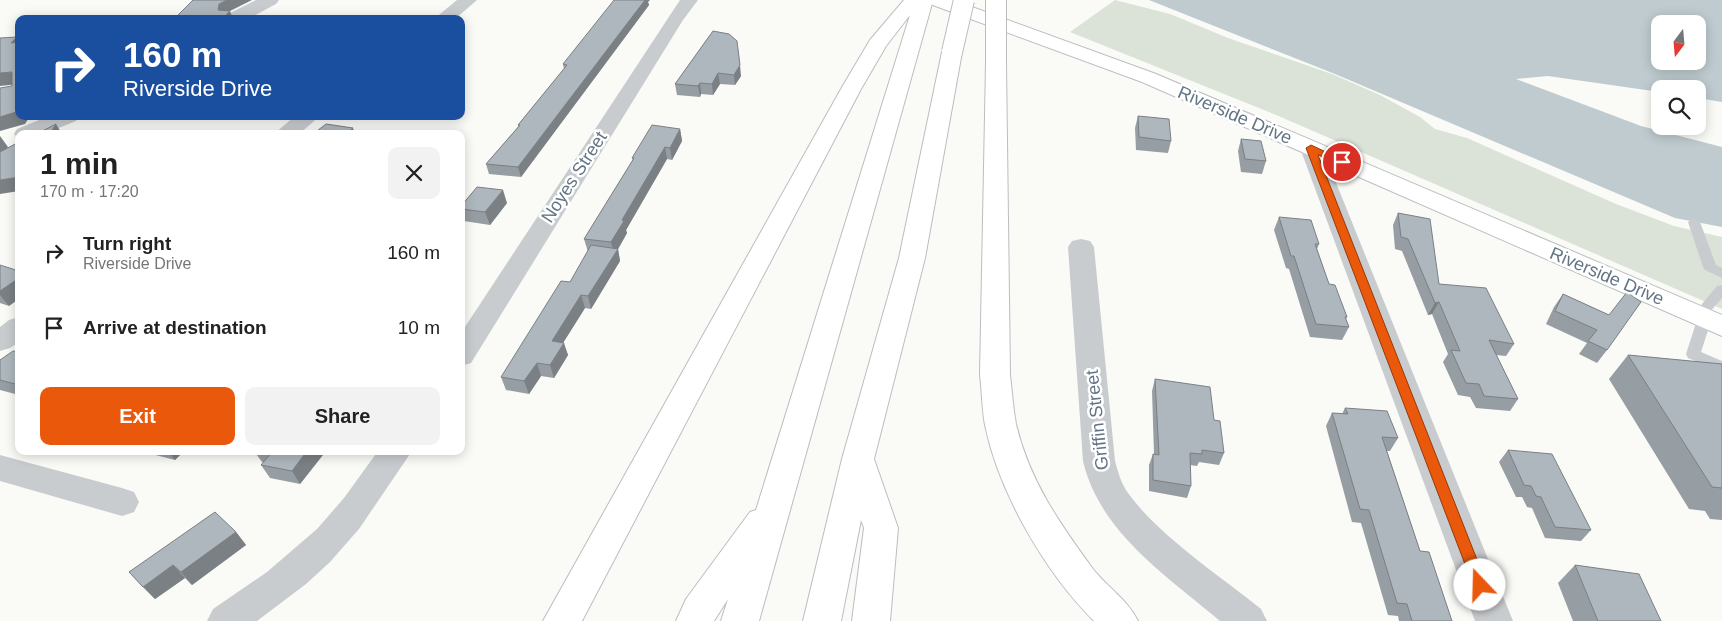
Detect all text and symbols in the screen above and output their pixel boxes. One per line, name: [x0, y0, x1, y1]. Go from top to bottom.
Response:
north arrow: [1651, 15, 1706, 70]
map controls: [1651, 15, 1706, 135]
icon: right: [40, 35, 105, 100]
text: 160 m: [123, 35, 222, 74]
text: Riverside Drive: [123, 76, 272, 101]
button: search: [1651, 80, 1706, 135]
street label: Riverside Drive: [1175, 82, 1295, 148]
street label: Noyes Street: [537, 128, 611, 226]
pin: [1321, 141, 1363, 183]
text: 1 min: [40, 147, 118, 180]
button: close: [388, 147, 440, 199]
icon: arrive: [1328, 148, 1356, 176]
text: 170 m · 17:20: [40, 183, 139, 200]
text: Turn right: [83, 233, 171, 254]
icon: right: [40, 239, 68, 267]
text: 160 m: [387, 242, 440, 263]
street label: Riverside Drive: [1547, 243, 1667, 309]
text: Riverside Drive: [83, 255, 191, 272]
icon: arrive: [40, 314, 68, 342]
text: Arrive at destination: [83, 317, 267, 338]
text: 10 m: [398, 317, 440, 338]
street label: Griffin Street: [1082, 369, 1112, 471]
button: Exit: [40, 387, 235, 445]
button: Share: [245, 387, 440, 445]
position arrow: [1453, 558, 1505, 610]

